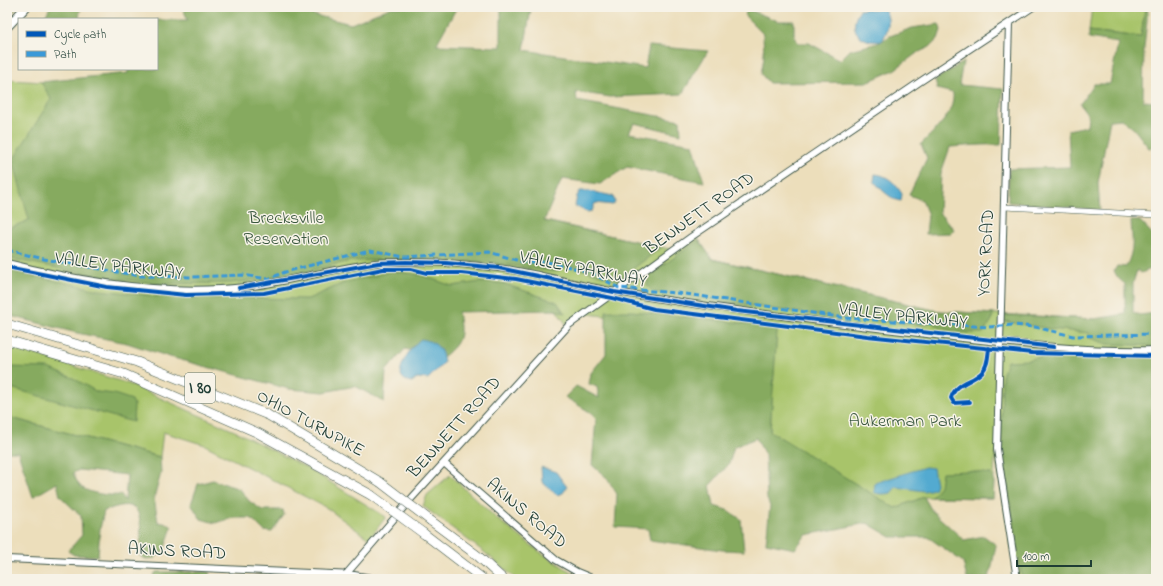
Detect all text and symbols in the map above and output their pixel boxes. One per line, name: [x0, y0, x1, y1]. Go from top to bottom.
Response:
legend: [18, 18, 158, 70]
text: Cycle path: [54, 26, 106, 45]
text: Path: [54, 46, 77, 64]
street label: BENNETT ROAD: [639, 166, 761, 262]
park label: Brecksville Reservation: [243, 206, 329, 253]
street label: YORK ROAD: [972, 209, 1002, 297]
street label: VALLEY PARKWAY: [516, 245, 649, 295]
street label: VALLEY PARKWAY: [52, 246, 185, 288]
street label: VALLEY PARKWAY: [837, 297, 969, 337]
street label: BENNETT ROAD: [401, 371, 508, 486]
road number: I 80: [185, 373, 215, 403]
street label: OHIO TURNPIKE: [251, 384, 369, 464]
park label: Aukerman Park: [849, 409, 961, 435]
street label: AKINS ROAD: [480, 472, 572, 556]
street label: AKINS ROAD: [127, 536, 227, 568]
scale bar: [1017, 542, 1091, 568]
text: 100 m: [1023, 548, 1050, 566]

